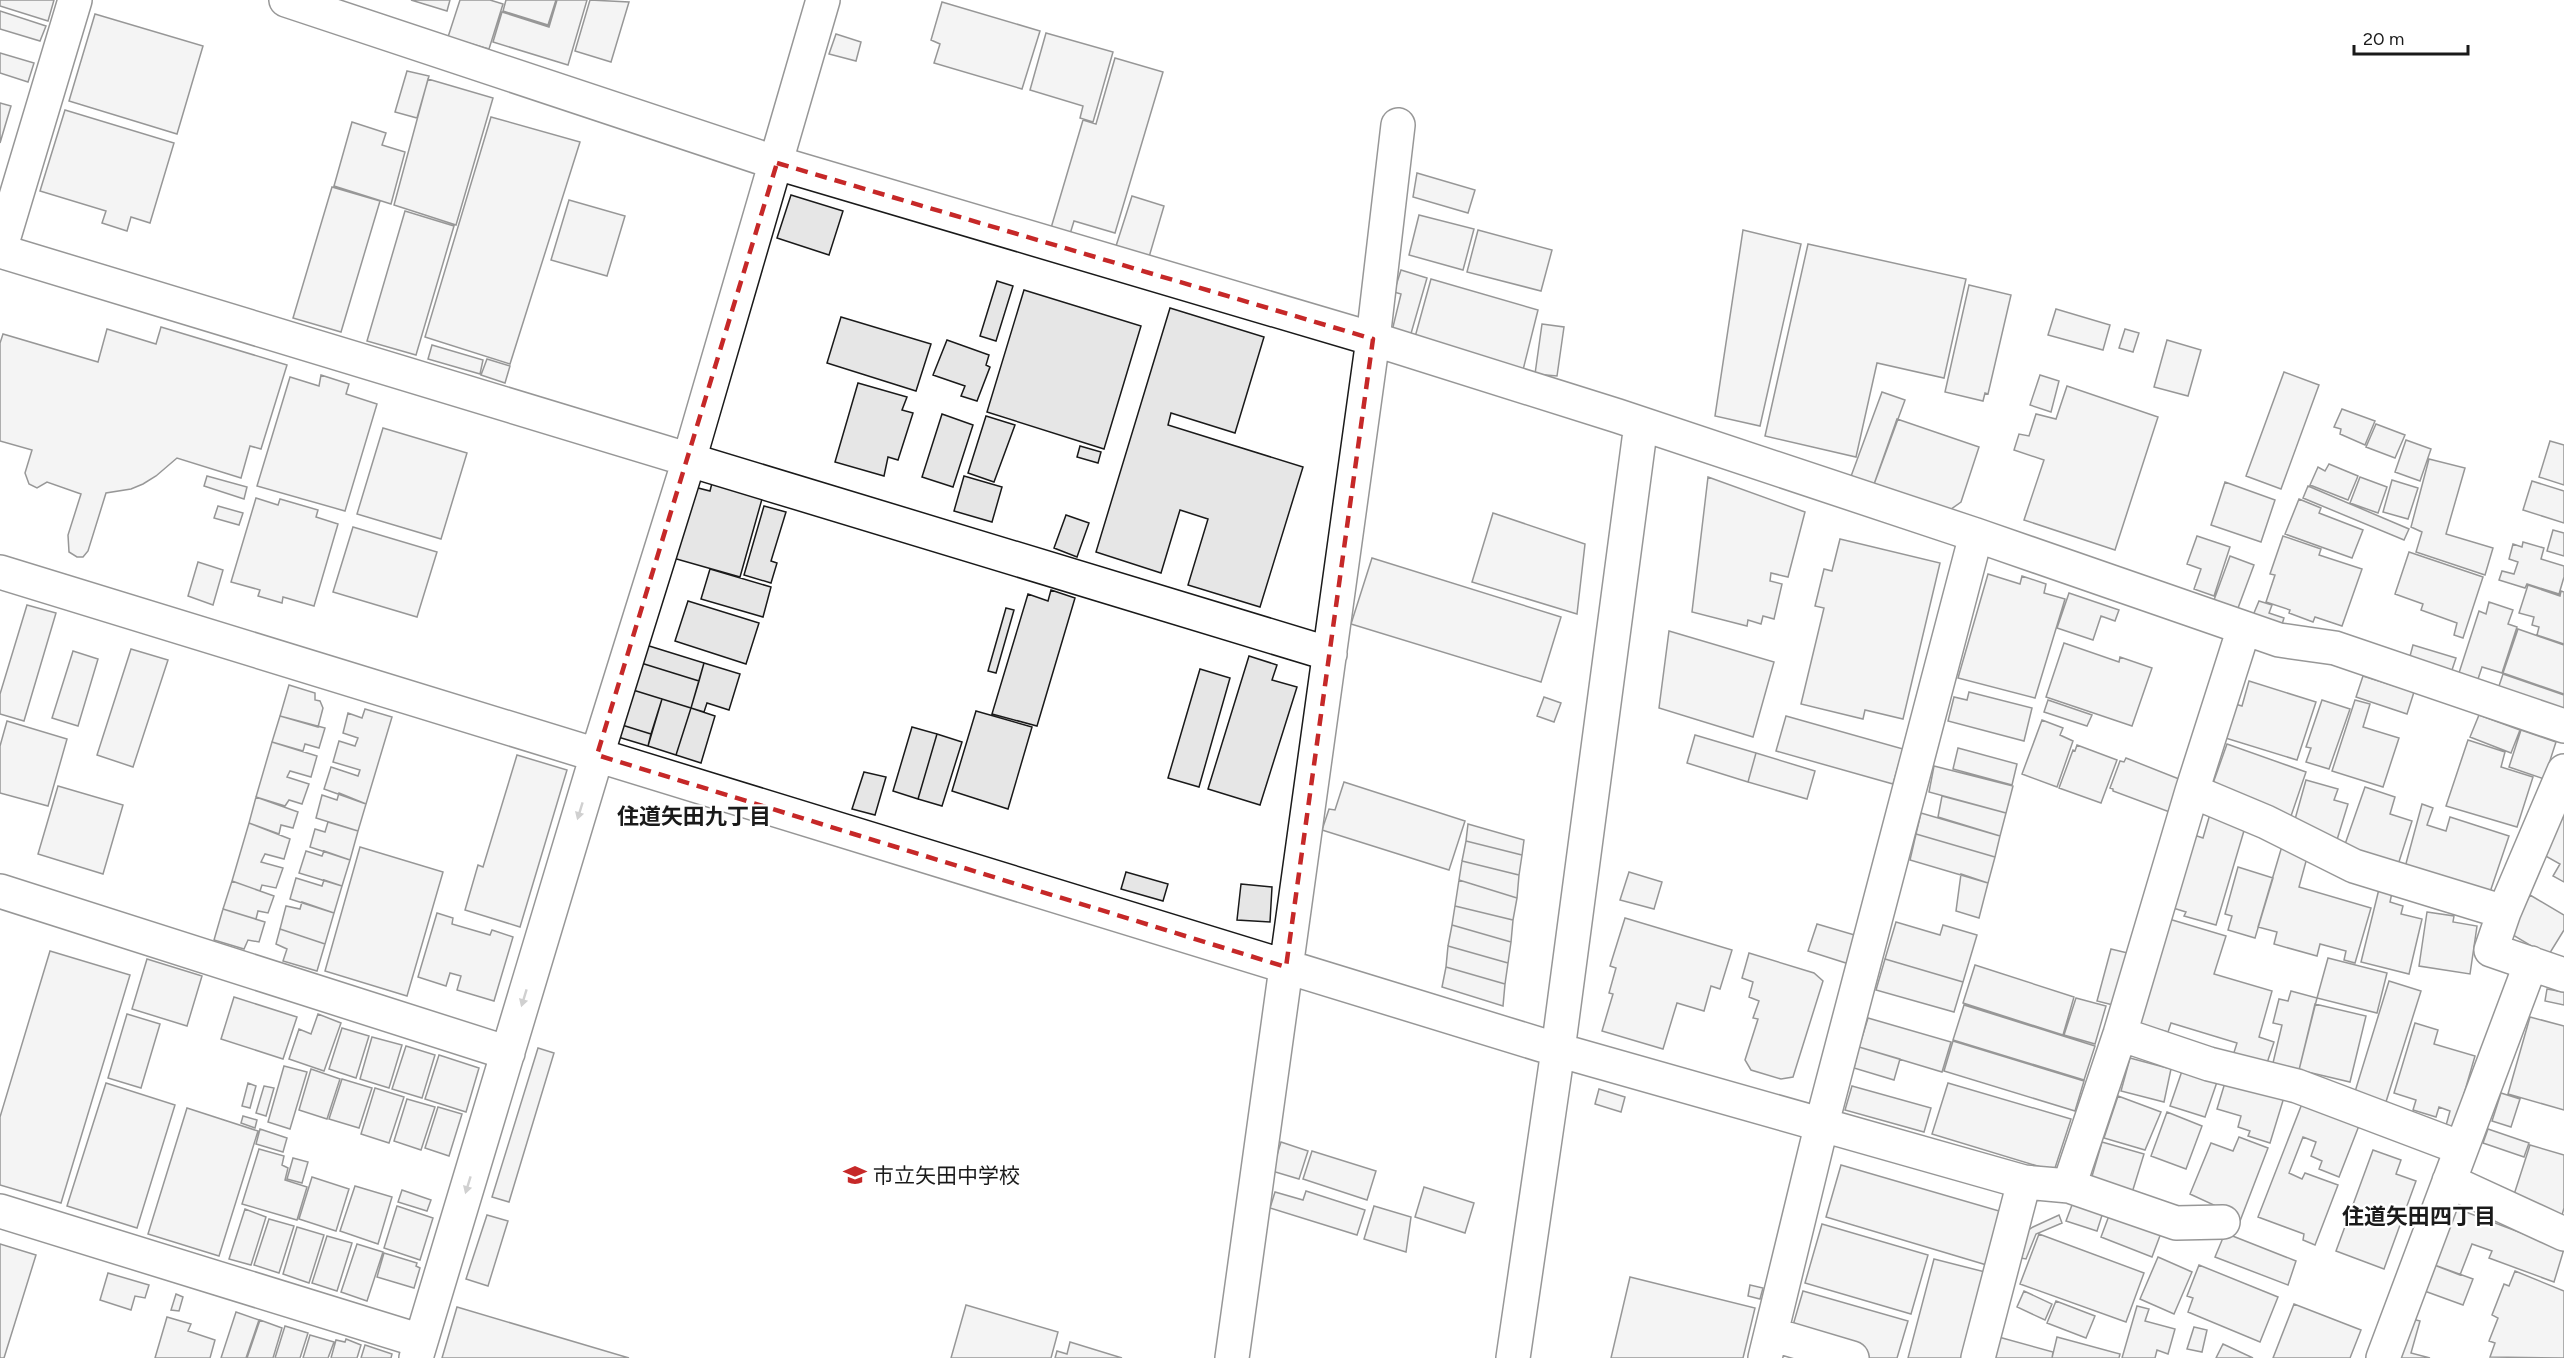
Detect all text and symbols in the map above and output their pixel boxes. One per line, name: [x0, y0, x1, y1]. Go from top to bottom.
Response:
scale bar: [2354, 18, 2468, 56]
text: 20 m: [2363, 28, 2404, 50]
one-way arrow: [575, 802, 584, 820]
district label: 住道矢田九丁目: [617, 803, 771, 830]
one-way arrow: [519, 989, 528, 1007]
school or university icon: 市立矢田中学校: [842, 1162, 868, 1188]
place label: 市立矢田中学校: [873, 1163, 1020, 1188]
one-way arrow: [463, 1176, 472, 1194]
district label: 住道矢田四丁目: [2342, 1203, 2496, 1230]

